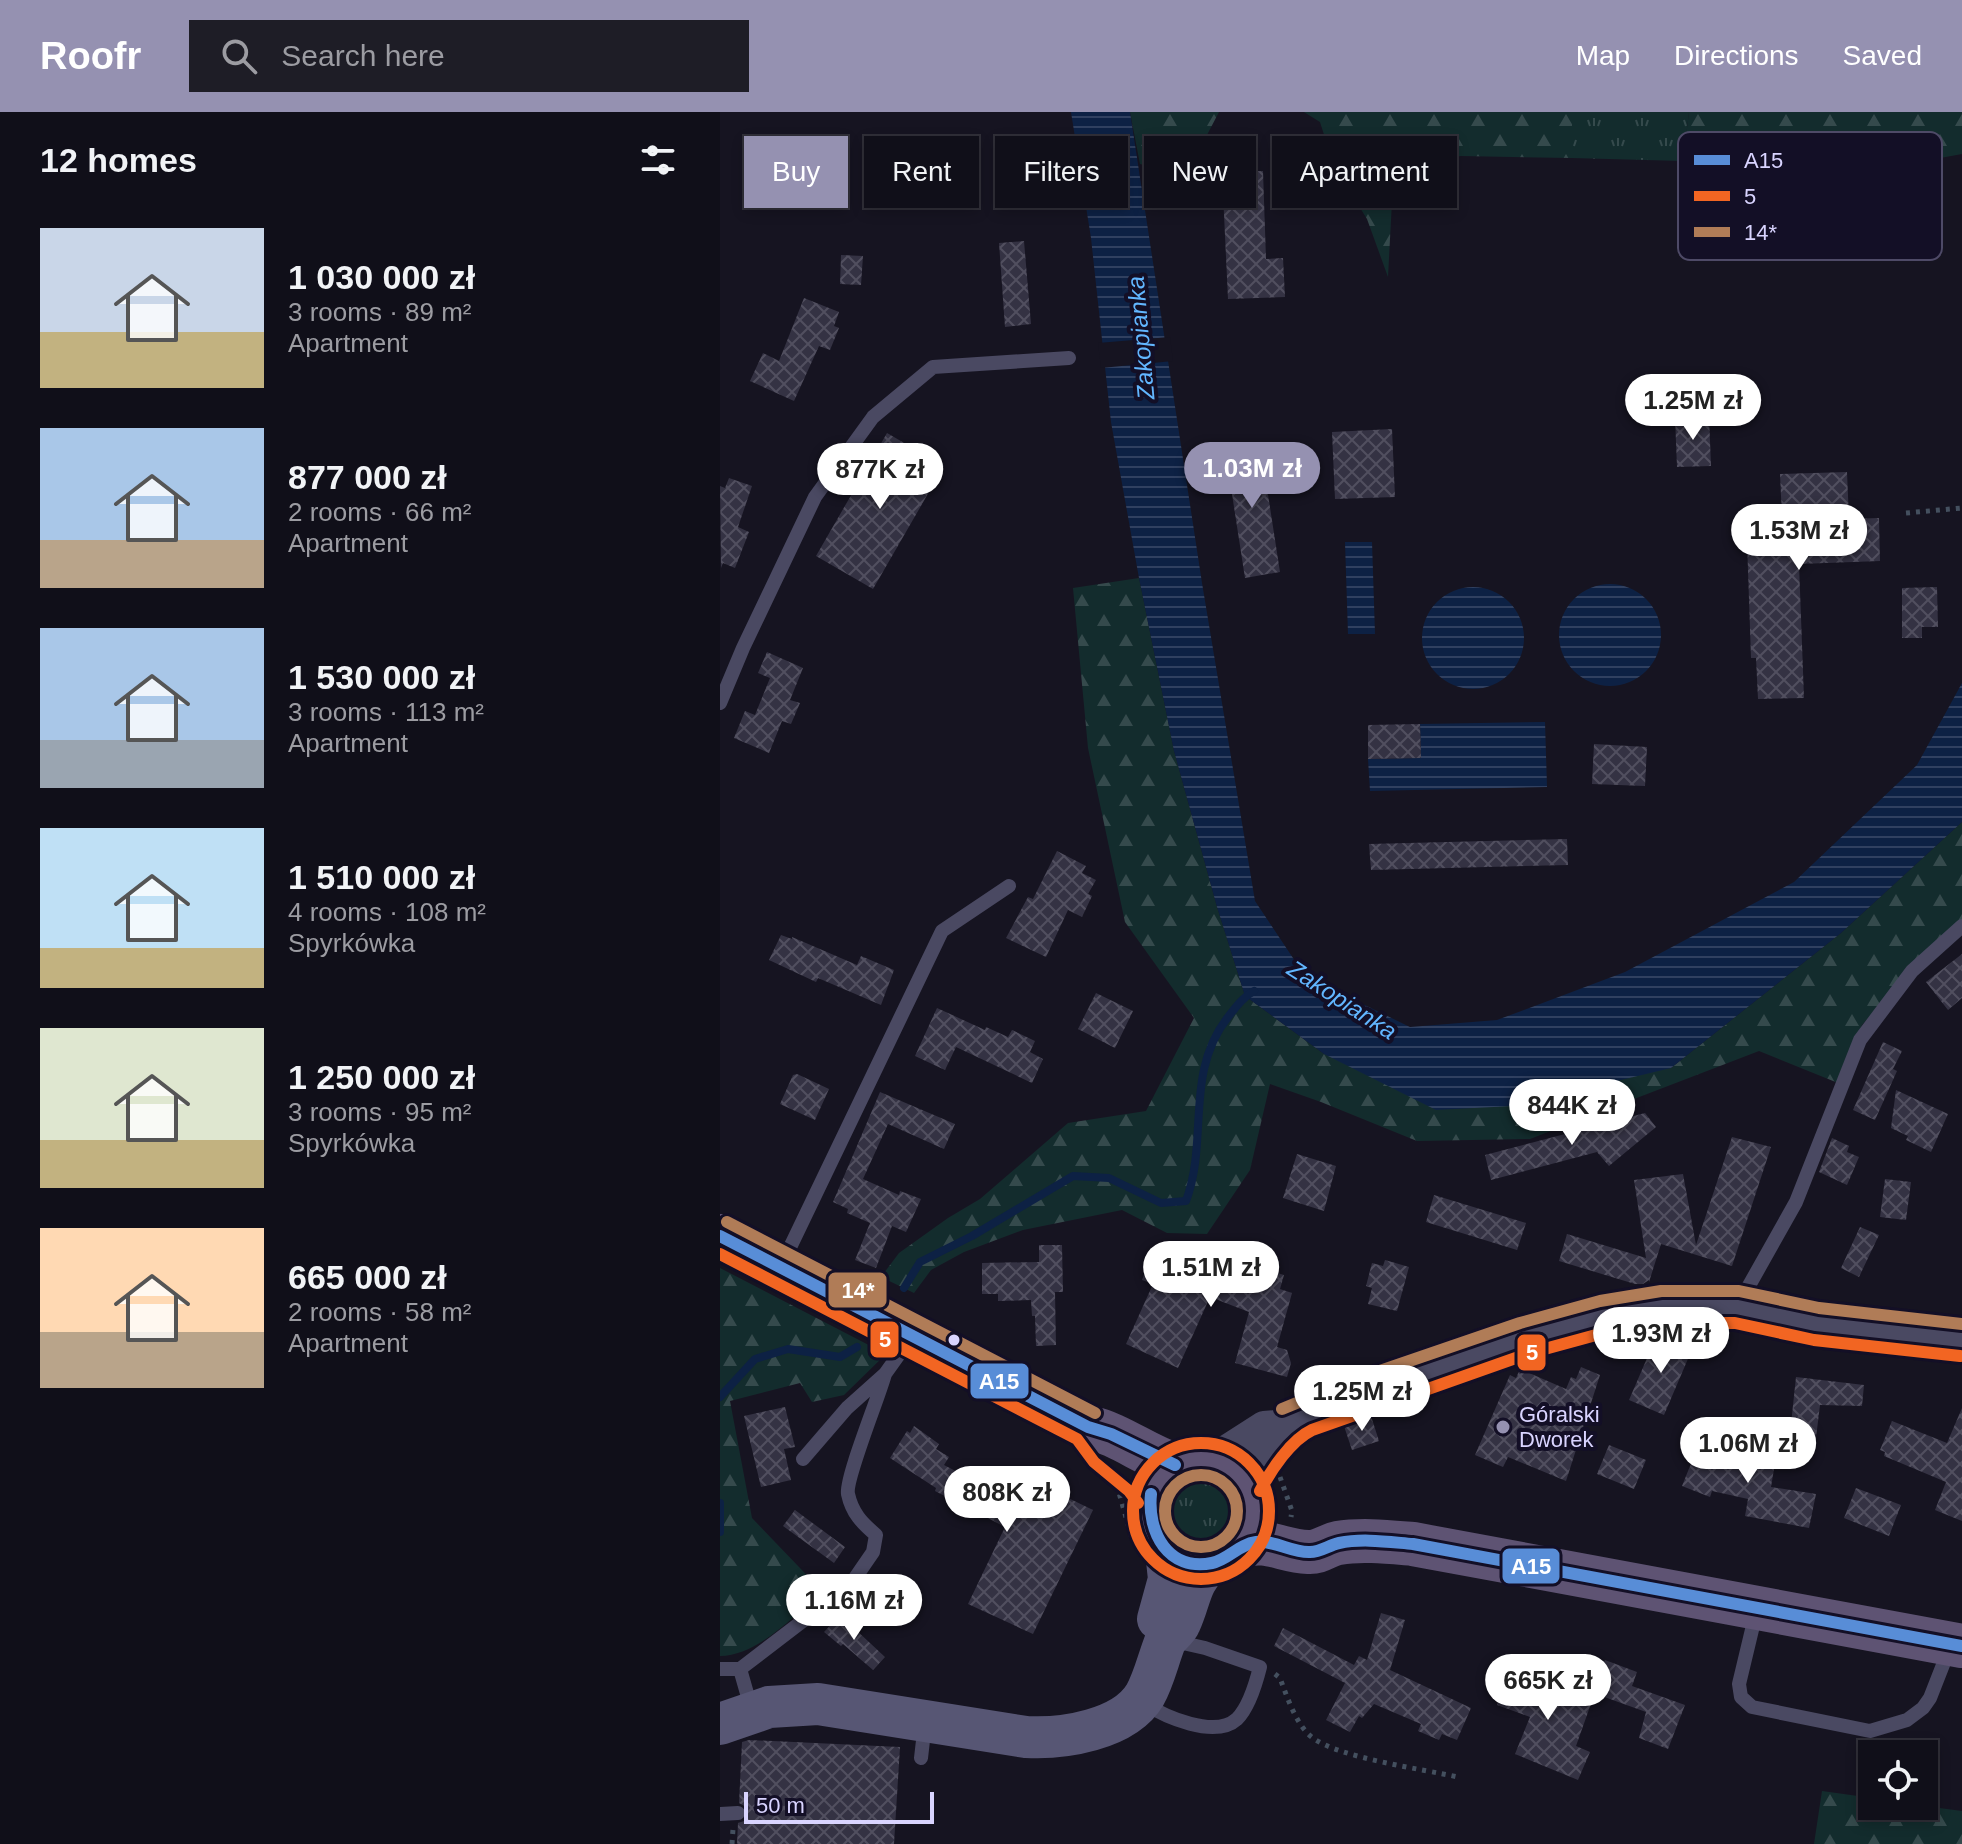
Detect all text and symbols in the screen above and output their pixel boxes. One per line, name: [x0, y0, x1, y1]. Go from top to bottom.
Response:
search box: [189, 20, 749, 92]
icon: search: [217, 34, 261, 78]
text: Roofr: [40, 35, 141, 77]
text: Search here: [281, 39, 445, 72]
text: Map: [1576, 40, 1630, 71]
text: Directions: [1674, 40, 1799, 71]
text: Saved: [1843, 40, 1922, 71]
legend: [1678, 132, 1942, 260]
chip: Buy: [744, 136, 848, 208]
chip: Rent: [864, 136, 979, 208]
chip: Filters: [995, 136, 1128, 208]
chip: New: [1144, 136, 1256, 208]
chip: Apartment: [1272, 136, 1457, 208]
icon: filters: [636, 138, 680, 182]
text: 12 homes: [40, 141, 197, 179]
text: A15: [1744, 148, 1783, 173]
text: 5: [1744, 184, 1756, 209]
text: 14*: [1744, 220, 1777, 245]
text: 1 030 000 zł: [288, 258, 475, 296]
icon: home: [104, 260, 200, 356]
water label: Zakopianka: [1122, 275, 1159, 402]
text: 3 rooms · 89 m²: [288, 297, 472, 327]
text: Apartment: [288, 328, 408, 358]
pin: 1.25M zł: [1610, 374, 1776, 442]
text: 1.25M zł: [1643, 385, 1743, 415]
pin: 1.03M zł: [1169, 442, 1335, 510]
pin: 877K zł: [806, 443, 954, 511]
text: 1.03M zł: [1202, 453, 1302, 483]
text: 877K zł: [835, 454, 925, 484]
text: 877 000 zł: [288, 458, 447, 496]
icon: home: [104, 460, 200, 556]
text: 2 rooms · 66 m²: [288, 497, 472, 527]
pin: 1.53M zł: [1716, 504, 1882, 572]
text: 1.53M zł: [1749, 515, 1849, 545]
text: Apartment: [288, 528, 408, 558]
text: 1 530 000 zł: [288, 658, 475, 696]
icon: home: [104, 660, 200, 756]
text: 3 rooms · 113 m²: [288, 697, 484, 727]
text: Apartment: [288, 728, 408, 758]
text: 1 510 000 zł: [288, 858, 475, 896]
icon: home: [104, 860, 200, 956]
text: 4 rooms · 108 m²: [288, 897, 486, 927]
text: Spyrkówka: [288, 928, 415, 958]
water label: Zakopianka: [1282, 954, 1402, 1045]
text: 1 250 000 zł: [288, 1058, 475, 1096]
icon: home: [104, 1060, 200, 1156]
pin: 844K zł: [1498, 1079, 1646, 1147]
text: 844K zł: [1527, 1090, 1617, 1120]
text: 3 rooms · 95 m²: [288, 1097, 472, 1127]
text: Spyrkówka: [288, 1128, 415, 1158]
pin: 1.51M zł: [1128, 1241, 1294, 1309]
text: 1.51M zł: [1161, 1252, 1261, 1282]
text: 665 000 zł: [288, 1258, 447, 1296]
icon: home: [104, 1260, 200, 1356]
line badge: 14*: [827, 1271, 888, 1309]
text: 14*: [841, 1278, 875, 1303]
text: 2 rooms · 58 m²: [288, 1297, 472, 1327]
pin: 1.93M zł: [1578, 1307, 1744, 1375]
text: 1.93M zł: [1611, 1318, 1711, 1348]
line badge: 5: [869, 1320, 900, 1359]
text: 5: [879, 1327, 891, 1352]
text: Apartment: [288, 1328, 408, 1358]
unlabelled marker: [946, 1332, 962, 1348]
line badge: 5: [1516, 1333, 1547, 1372]
text: 5: [1526, 1340, 1538, 1365]
line badge: A15: [969, 1362, 1030, 1400]
pin: 1.25M zł: [1279, 1365, 1445, 1433]
text: A15: [979, 1369, 1019, 1394]
text: 1.25M zł: [1312, 1376, 1412, 1406]
place label: Góralski Dworek: [1519, 1402, 1600, 1452]
pin: 1.06M zł: [1665, 1417, 1831, 1485]
marker: Góralski Dworek: [1494, 1418, 1512, 1436]
text: 1.06M zł: [1698, 1428, 1798, 1458]
pin: 808K zł: [933, 1466, 1081, 1534]
text: 808K zł: [962, 1477, 1052, 1507]
line badge: A15: [1501, 1547, 1561, 1585]
text: A15: [1511, 1554, 1551, 1579]
pin: 1.16M zł: [771, 1574, 937, 1642]
text: 1.16M zł: [804, 1585, 904, 1615]
pin: 665K zł: [1474, 1654, 1622, 1722]
text: 665K zł: [1503, 1665, 1593, 1695]
map controls: [1858, 1740, 1938, 1820]
button: locate: [1858, 1740, 1938, 1820]
scale bar: [744, 1788, 934, 1824]
text: 50 m: [756, 1793, 805, 1818]

